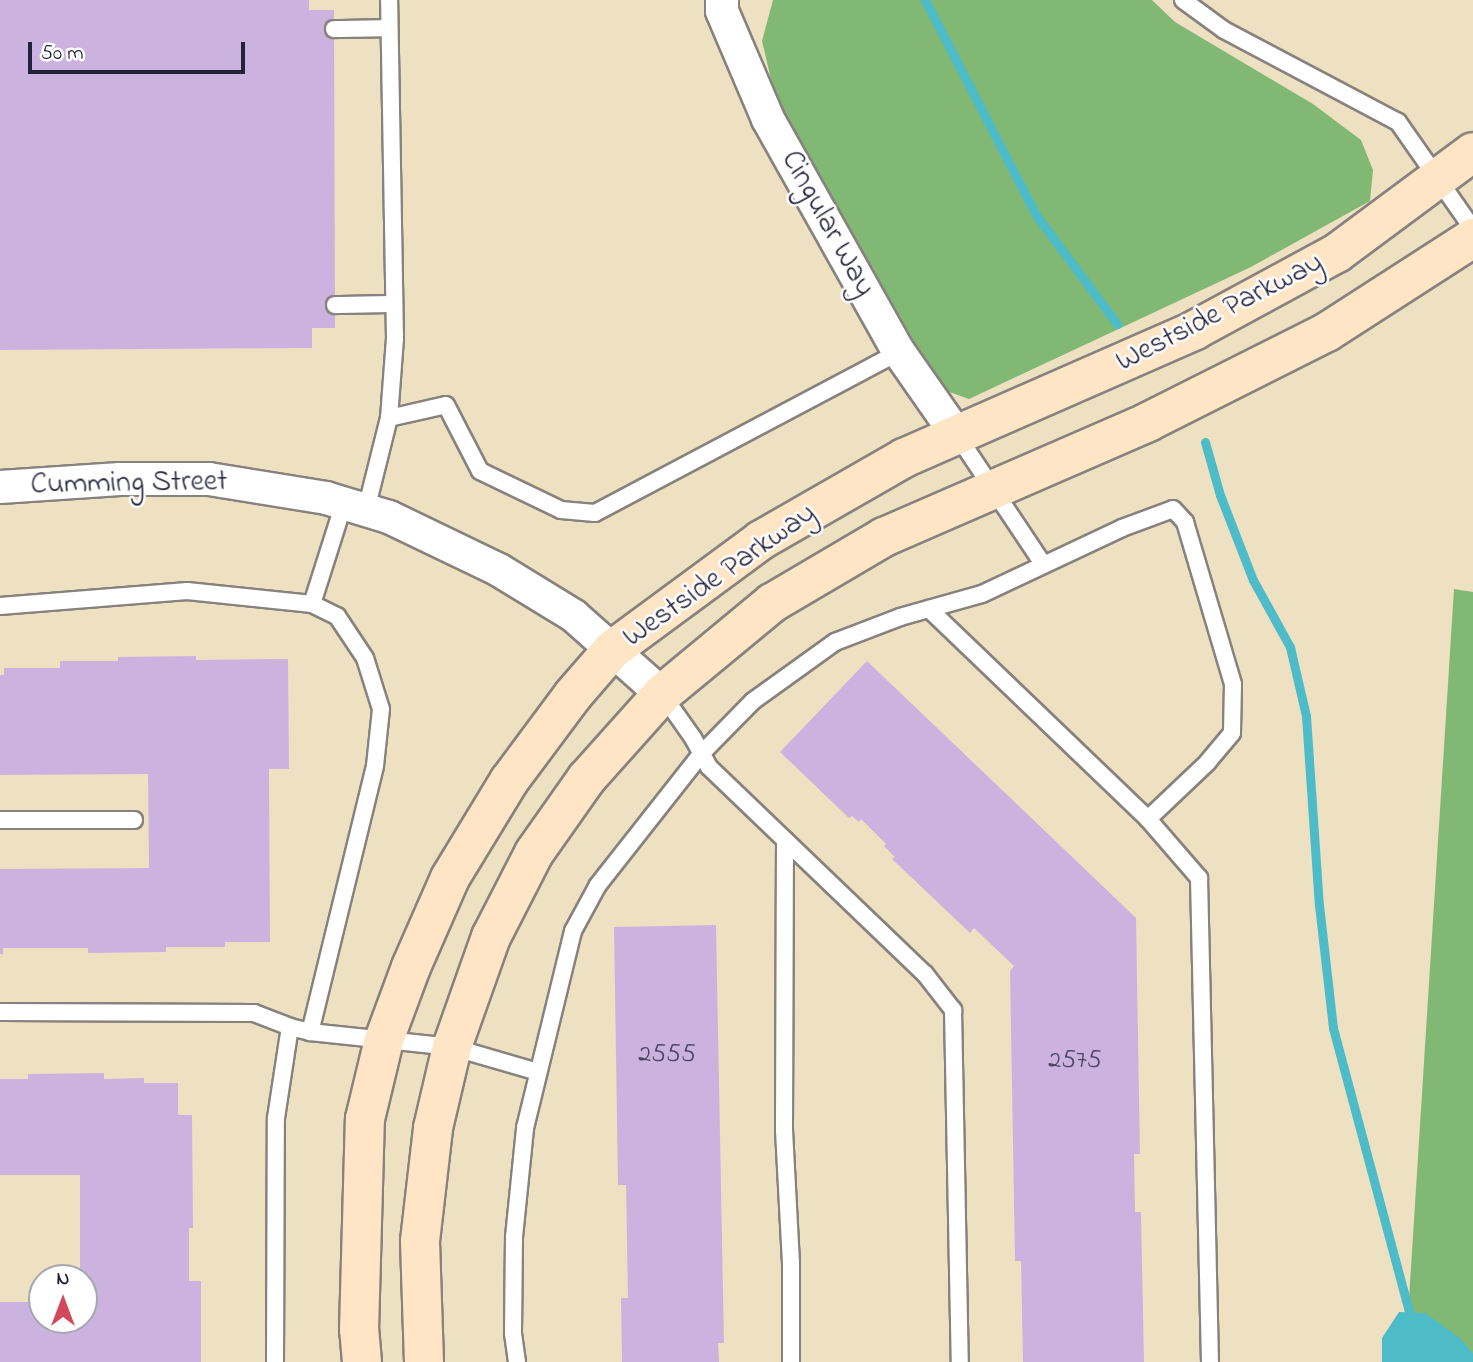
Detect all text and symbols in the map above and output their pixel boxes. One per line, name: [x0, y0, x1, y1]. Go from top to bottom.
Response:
scale bar: [32, 28, 248, 72]
text: 50 m: [41, 39, 84, 69]
street label: Cingular Way: [772, 145, 882, 303]
street label: Westside Parkway: [1111, 245, 1329, 381]
street label: Cumming Street: [30, 464, 228, 504]
street label: Westside Parkway: [617, 496, 823, 656]
house number: 2555: [638, 1040, 696, 1072]
house number: 2575: [1048, 1046, 1102, 1078]
north arrow: [28, 1264, 98, 1334]
text: N: [57, 1266, 69, 1293]

